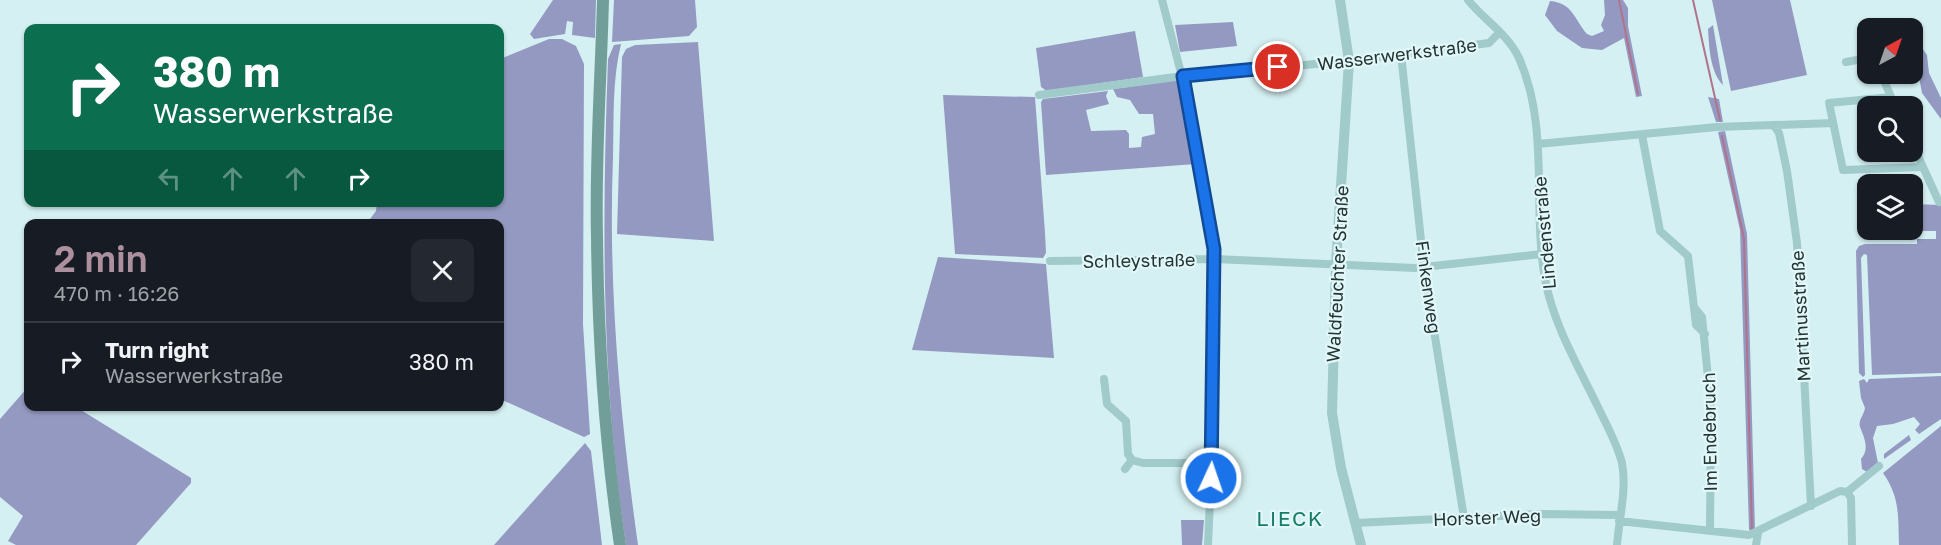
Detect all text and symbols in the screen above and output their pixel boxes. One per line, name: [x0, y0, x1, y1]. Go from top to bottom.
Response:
north arrow: [1857, 18, 1923, 84]
map controls: [1857, 18, 1923, 240]
street label: Wasserwerkstraße: [1316, 33, 1478, 75]
pin: [1252, 41, 1303, 92]
text: 380 m: [153, 46, 280, 96]
icon: right: [54, 48, 132, 126]
icon: arrive: [1261, 50, 1294, 83]
button: search: [1857, 96, 1923, 162]
text: Wasserwerkstraße: [153, 97, 393, 129]
icon: left: [153, 162, 186, 195]
icon: ahead: [216, 162, 249, 195]
icon: ahead: [279, 162, 312, 195]
icon: right: [342, 162, 375, 195]
button: layers: [1857, 174, 1923, 240]
street label: Lindenstraße: [1528, 176, 1560, 290]
street label: Waldfeuchter Straße: [1321, 185, 1353, 363]
text: 2 min: [54, 237, 148, 280]
button: close: [411, 239, 474, 302]
street label: Finkenweg: [1412, 239, 1446, 335]
street label: Schleystraße: [1082, 248, 1196, 272]
street label: Martinusstraße: [1786, 250, 1814, 382]
text: 470 m · 16:26: [54, 281, 179, 305]
text: Turn right: [105, 336, 209, 363]
icon: right: [54, 345, 87, 378]
text: 380 m: [409, 348, 474, 375]
text: Wasserwerkstraße: [105, 363, 283, 387]
street label: Im Endebruch: [1697, 372, 1721, 492]
position arrow: [1179, 446, 1243, 510]
street label: Horster Weg: [1433, 504, 1541, 530]
district label: LIECK: [1256, 505, 1324, 531]

